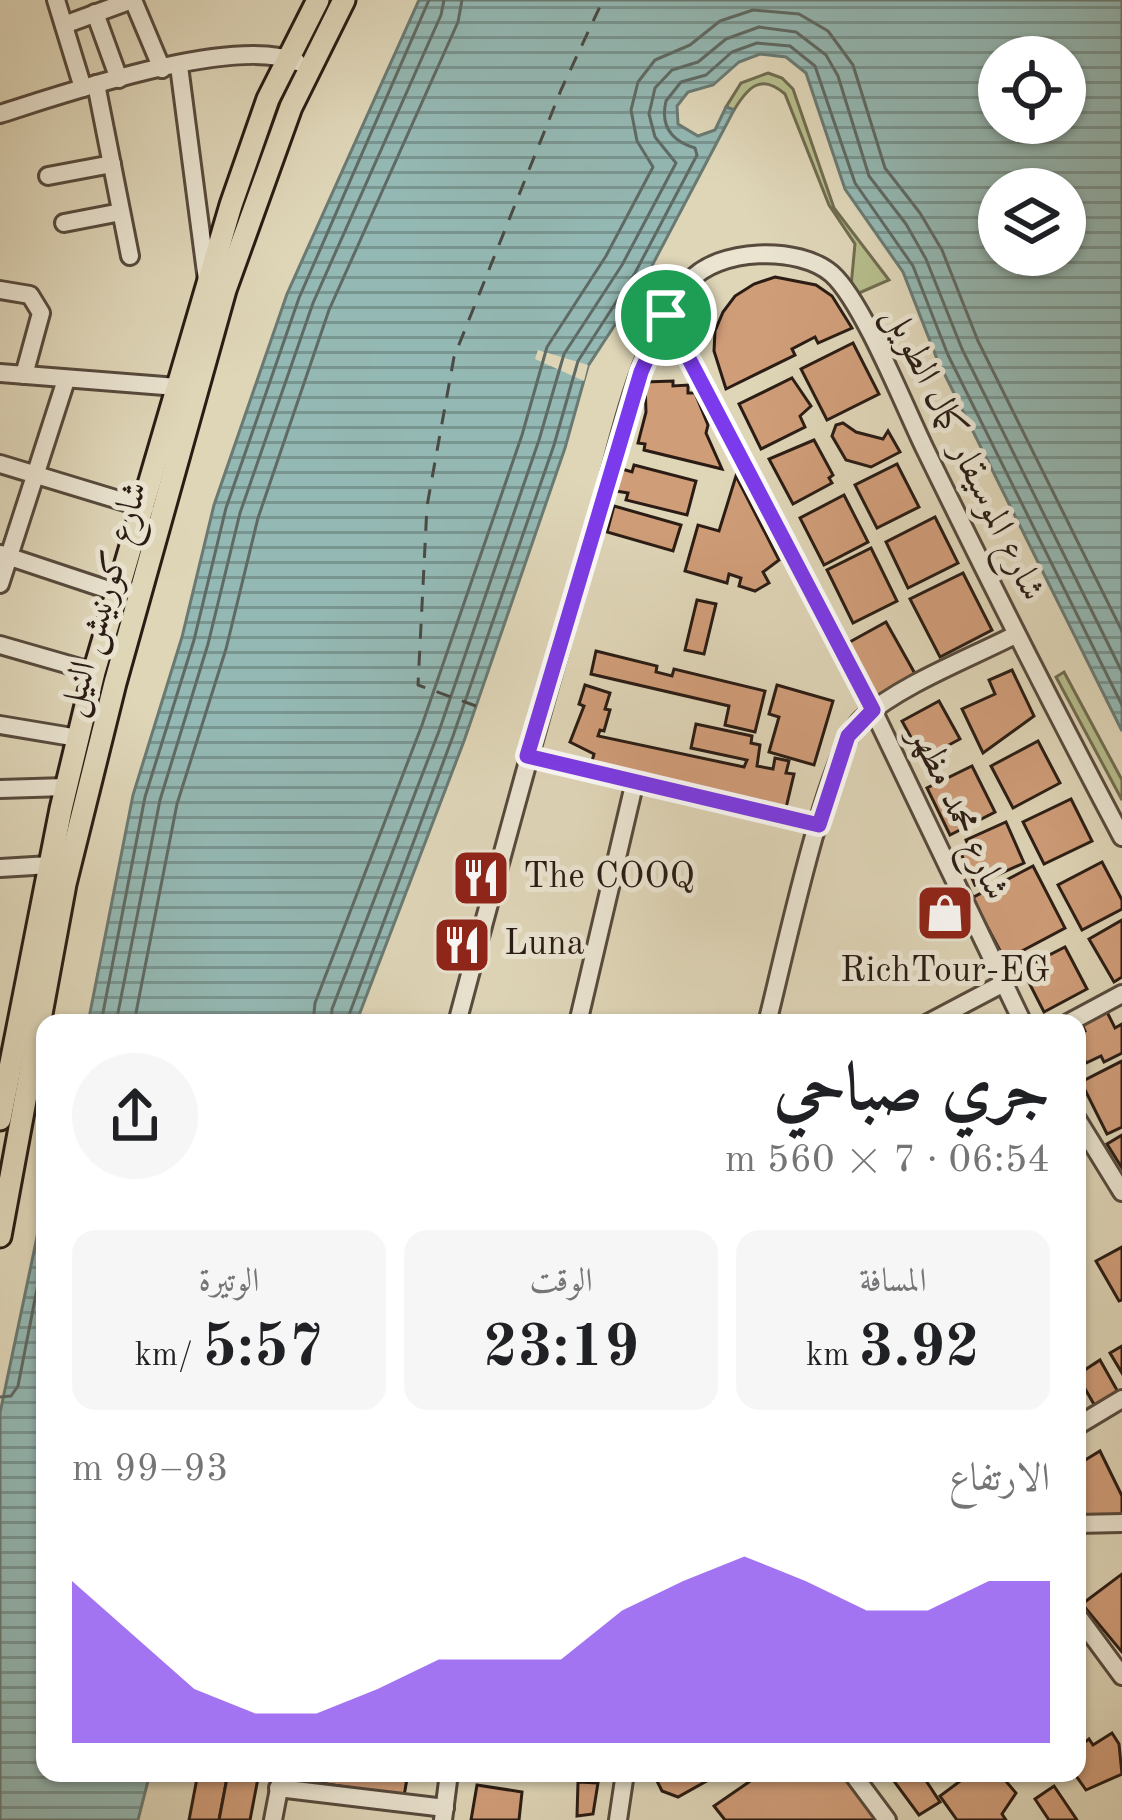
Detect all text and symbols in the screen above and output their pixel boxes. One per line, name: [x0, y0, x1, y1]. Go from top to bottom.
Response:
map controls: [978, 36, 1086, 276]
button: locate: [978, 36, 1086, 144]
button: layers: [978, 168, 1086, 276]
pin: [615, 264, 717, 366]
icon: arrive: [633, 282, 699, 348]
street label: شارع الموسيقار كمال الطويل: [868, 300, 1053, 611]
street label: شارع كورنيش النيل: [53, 478, 164, 723]
street label: شارع محمد مظهر: [893, 718, 1014, 910]
restaurant icon: The COOQ: [450, 847, 512, 909]
place label: The COOQ: [523, 860, 695, 896]
shop icon: RichTour-EG: [914, 882, 976, 944]
restaurant icon: Luna: [431, 914, 493, 976]
place label: Luna: [504, 927, 585, 963]
place label: RichTour-EG: [840, 954, 1050, 990]
button: share: [72, 1053, 198, 1179]
text: جري صباحي: [774, 1059, 1050, 1125]
text: 06:54 · 7 × 560 m: [725, 1141, 1050, 1180]
text: الوتيرة: [199, 1266, 259, 1299]
text: الوقت: [529, 1266, 593, 1299]
text: المسافة: [859, 1266, 927, 1299]
text: 5:57: [202, 1319, 323, 1379]
text: 23:19: [483, 1319, 639, 1379]
text: 3.92: [859, 1319, 980, 1379]
text: /km: [135, 1340, 202, 1373]
text: km: [806, 1340, 859, 1373]
text: 93–99 m: [72, 1450, 229, 1489]
text: الارتفاع: [949, 1460, 1050, 1499]

